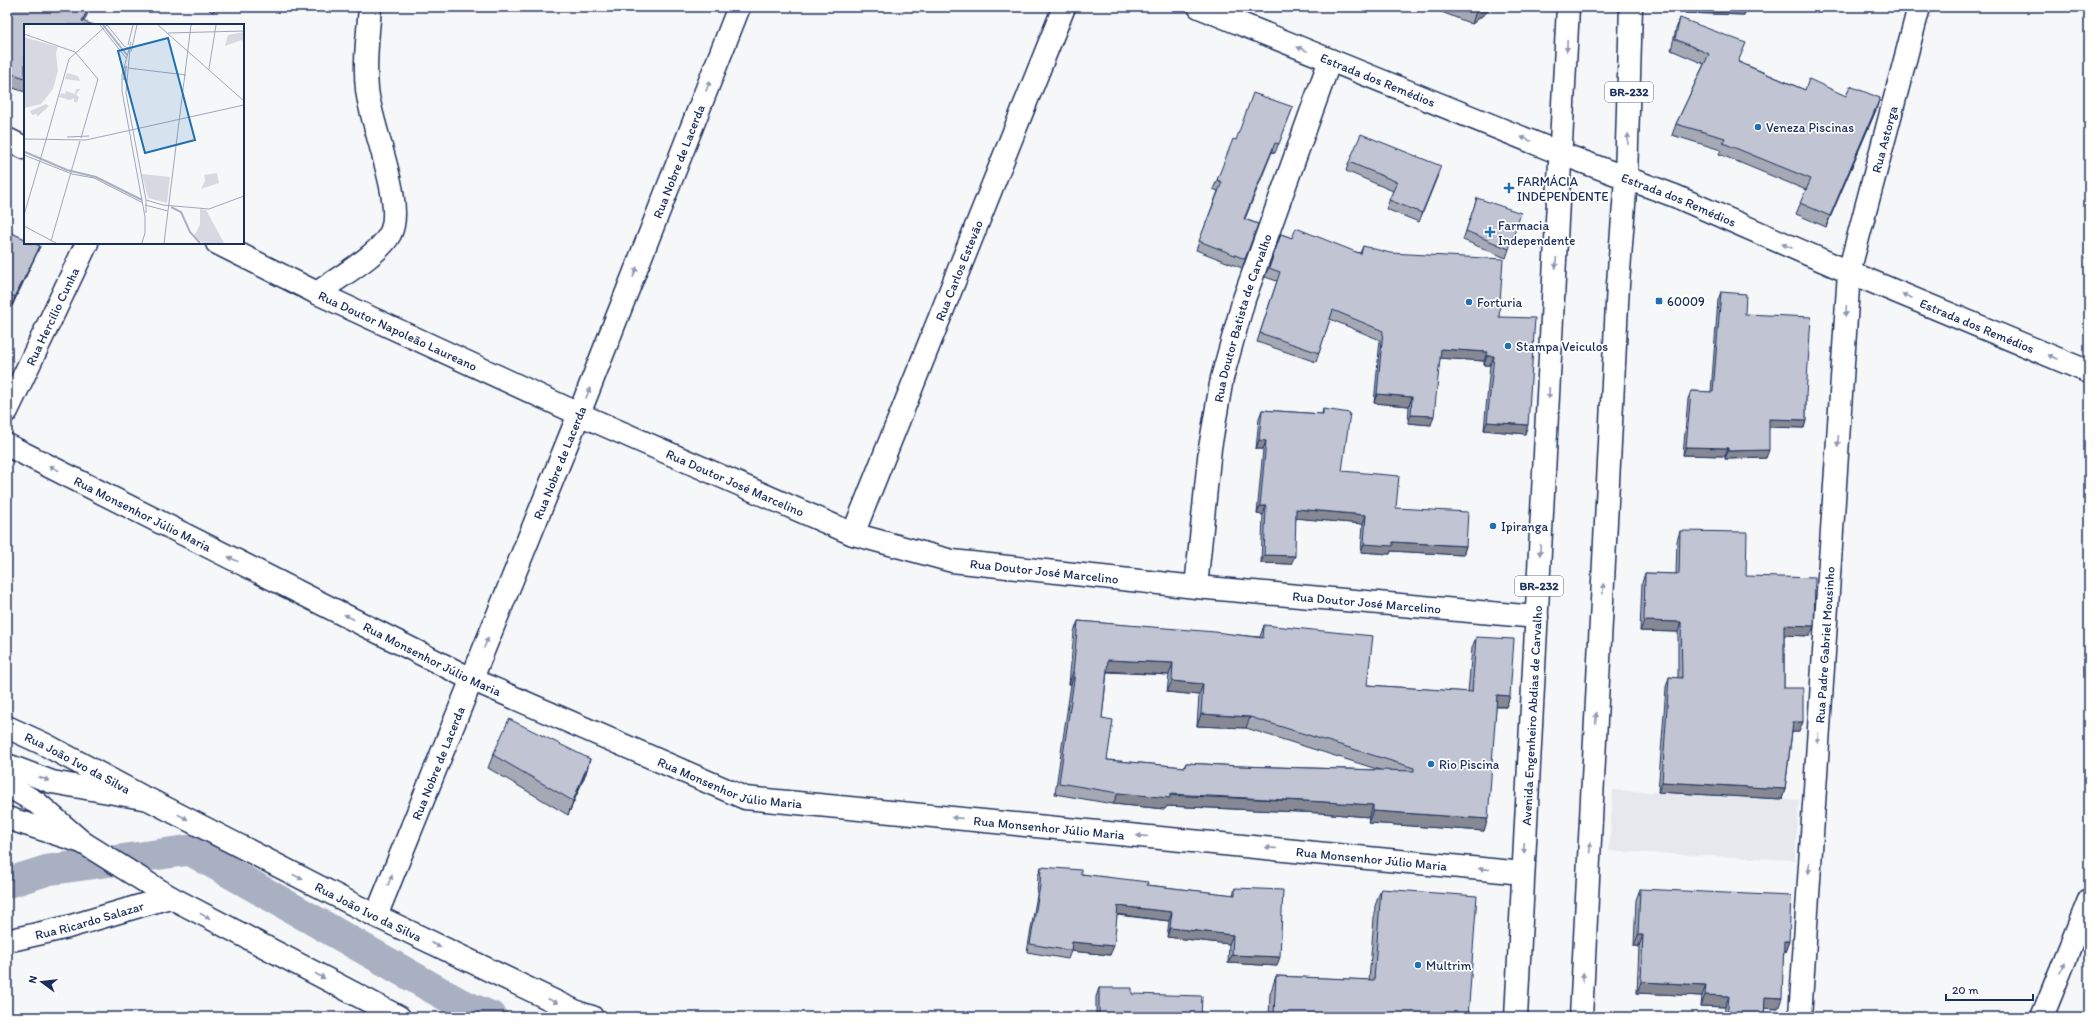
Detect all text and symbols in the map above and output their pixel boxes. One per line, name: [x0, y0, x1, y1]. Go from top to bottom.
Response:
inset map: [24, 24, 244, 244]
one-way arrow: [1563, 40, 1570, 52]
one-way arrow: [1295, 45, 1307, 51]
street label: Estrada dos Remédios: [1318, 49, 1438, 109]
one-way arrow: [705, 80, 711, 91]
road number: BR-232: [1605, 82, 1653, 102]
street label: Rua Nobre de Lacerda: [649, 102, 708, 220]
street label: Rua Astorga: [1868, 104, 1900, 174]
place label: Veneza Piscinas: [1766, 120, 1854, 135]
marker: Veneza Piscinas: [1753, 122, 1763, 132]
one-way arrow: [1624, 133, 1631, 145]
one-way arrow: [1520, 135, 1532, 141]
street label: Estrada dos Remédios: [1619, 169, 1739, 229]
place label: FARMÁCIA INDEPENDENTE: [1517, 174, 1608, 204]
marker: FARMÁCIA INDEPENDENTE: [1504, 183, 1514, 193]
street label: Rua Carlos Estevão: [932, 217, 986, 323]
place label: Farmacia Independente: [1498, 218, 1575, 248]
marker: Farmacia Independente: [1485, 227, 1495, 237]
street label: Rua Doutor Batista de Carvalho: [1210, 231, 1275, 403]
one-way arrow: [1781, 242, 1793, 248]
one-way arrow: [1553, 257, 1559, 270]
street label: Rua Hercílio Cunha: [22, 264, 82, 368]
one-way arrow: [632, 266, 638, 278]
street label: Rua Doutor Napoleão Laureano: [316, 287, 480, 374]
one-way arrow: [1901, 293, 1913, 299]
place label: 60009: [1667, 294, 1705, 309]
place label: Forturia: [1477, 295, 1522, 310]
street label: Estrada dos Remédios: [1918, 295, 2037, 356]
marker: 60009: [1654, 296, 1664, 306]
marker: Forturia: [1464, 297, 1474, 307]
one-way arrow: [1843, 305, 1850, 317]
place label: Stampa Veiculos: [1516, 339, 1608, 354]
marker: Stampa Veiculos: [1503, 341, 1513, 351]
one-way arrow: [2047, 354, 2059, 360]
one-way arrow: [585, 387, 591, 399]
one-way arrow: [1546, 387, 1552, 400]
street label: Rua Nobre de Lacerda: [530, 403, 589, 521]
one-way arrow: [1834, 435, 1841, 447]
street label: Rua Doutor José Marcelino: [664, 446, 807, 519]
one-way arrow: [48, 465, 60, 472]
street label: Rua Monsenhor Júlio Maria: [72, 473, 214, 554]
place label: Ipiranga: [1501, 519, 1548, 534]
marker: Ipiranga: [1488, 521, 1498, 531]
one-way arrow: [1537, 544, 1544, 557]
one-way arrow: [227, 555, 238, 562]
street label: Rua Doutor José Marcelino: [969, 555, 1120, 586]
street label: Rua Padre Gabriel Mousinho: [1812, 565, 1837, 724]
road number: BR-232: [1515, 576, 1563, 596]
one-way arrow: [1599, 583, 1606, 595]
street label: Rua Doutor José Marcelino: [1292, 588, 1442, 616]
street label: Avenida Engenheiro Abdias de Carvalho: [1518, 605, 1545, 826]
one-way arrow: [343, 614, 354, 620]
street label: Rua Monsenhor Júlio Maria: [361, 618, 504, 699]
one-way arrow: [483, 637, 489, 649]
street label: Rua Nobre de Lacerda: [408, 704, 468, 822]
one-way arrow: [1593, 712, 1600, 724]
street label: Rua João Ivo da Silva: [22, 729, 133, 797]
one-way arrow: [1815, 732, 1821, 745]
street label: Rua Monsenhor Júlio Maria: [655, 754, 803, 811]
place label: Rio Piscina: [1439, 757, 1500, 772]
marker: Rio Piscina: [1426, 759, 1436, 769]
one-way arrow: [38, 776, 50, 782]
street label: Rua Monsenhor Júlio Maria: [973, 813, 1126, 842]
one-way arrow: [177, 814, 188, 820]
one-way arrow: [951, 815, 963, 822]
one-way arrow: [1136, 833, 1148, 839]
one-way arrow: [1521, 842, 1528, 854]
one-way arrow: [1586, 842, 1593, 854]
street label: Rua Monsenhor Júlio Maria: [1295, 844, 1448, 873]
one-way arrow: [1265, 845, 1277, 852]
one-way arrow: [1806, 862, 1813, 874]
one-way arrow: [1478, 866, 1490, 872]
one-way arrow: [292, 873, 304, 880]
one-way arrow: [387, 874, 393, 885]
street label: Rua João Ivo da Silva: [313, 879, 425, 944]
street label: Rua Ricardo Salazar: [33, 897, 146, 942]
one-way arrow: [199, 912, 211, 919]
one-way arrow: [430, 942, 442, 948]
place label: Multrim: [1426, 958, 1471, 973]
marker: Multrim: [1413, 960, 1423, 970]
one-way arrow: [2059, 961, 2065, 973]
north arrow: [22, 962, 62, 1002]
one-way arrow: [1580, 972, 1587, 984]
one-way arrow: [314, 973, 326, 979]
text: N: [26, 974, 40, 985]
scale bar: [1946, 976, 2033, 1002]
text: 20 m: [1952, 983, 1979, 997]
one-way arrow: [548, 998, 559, 1004]

